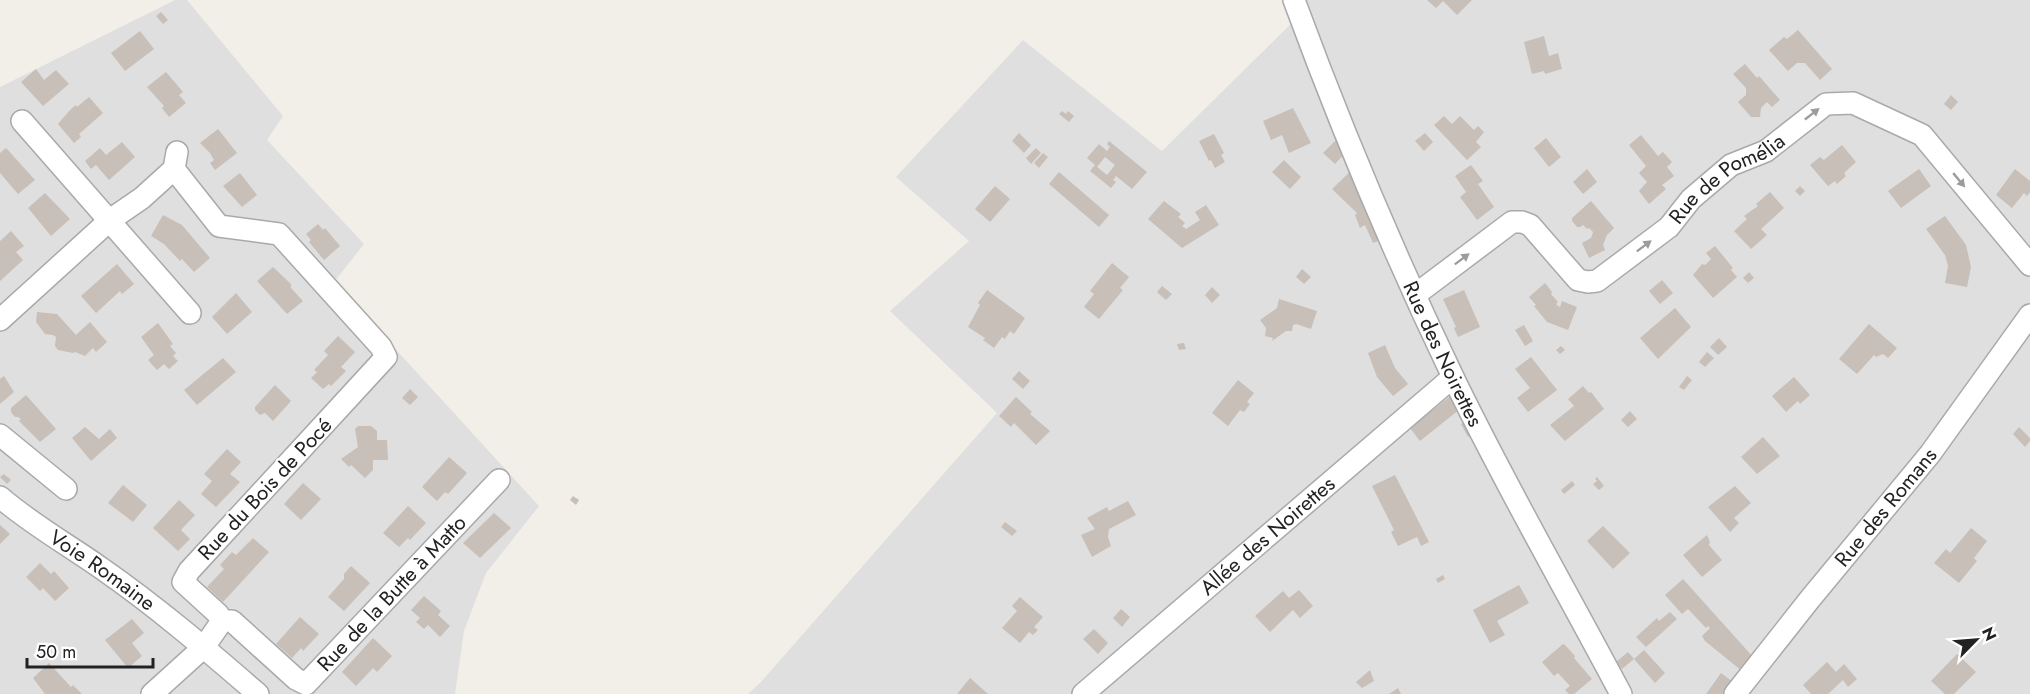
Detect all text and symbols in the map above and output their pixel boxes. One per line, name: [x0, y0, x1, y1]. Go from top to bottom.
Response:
one-way arrow: [1804, 108, 1820, 121]
street label: Rue de Pomélia: [1662, 127, 1791, 231]
one-way arrow: [1953, 172, 1966, 188]
one-way arrow: [1636, 240, 1652, 252]
one-way arrow: [1454, 253, 1470, 266]
street label: Rue des Noirettes: [1395, 276, 1490, 432]
street label: Rue du Bois de Pocé: [191, 411, 339, 567]
street label: Rue des Romans: [1828, 441, 1944, 573]
street label: Allée des Noirettes: [1193, 469, 1342, 602]
street label: Rue de la Butte à Matto: [310, 508, 473, 678]
street label: Voie Romaine: [43, 523, 162, 618]
north arrow: [1946, 610, 2006, 670]
text: N: [1976, 623, 2002, 644]
scale bar: [27, 631, 153, 669]
text: 50 m: [36, 639, 76, 665]

